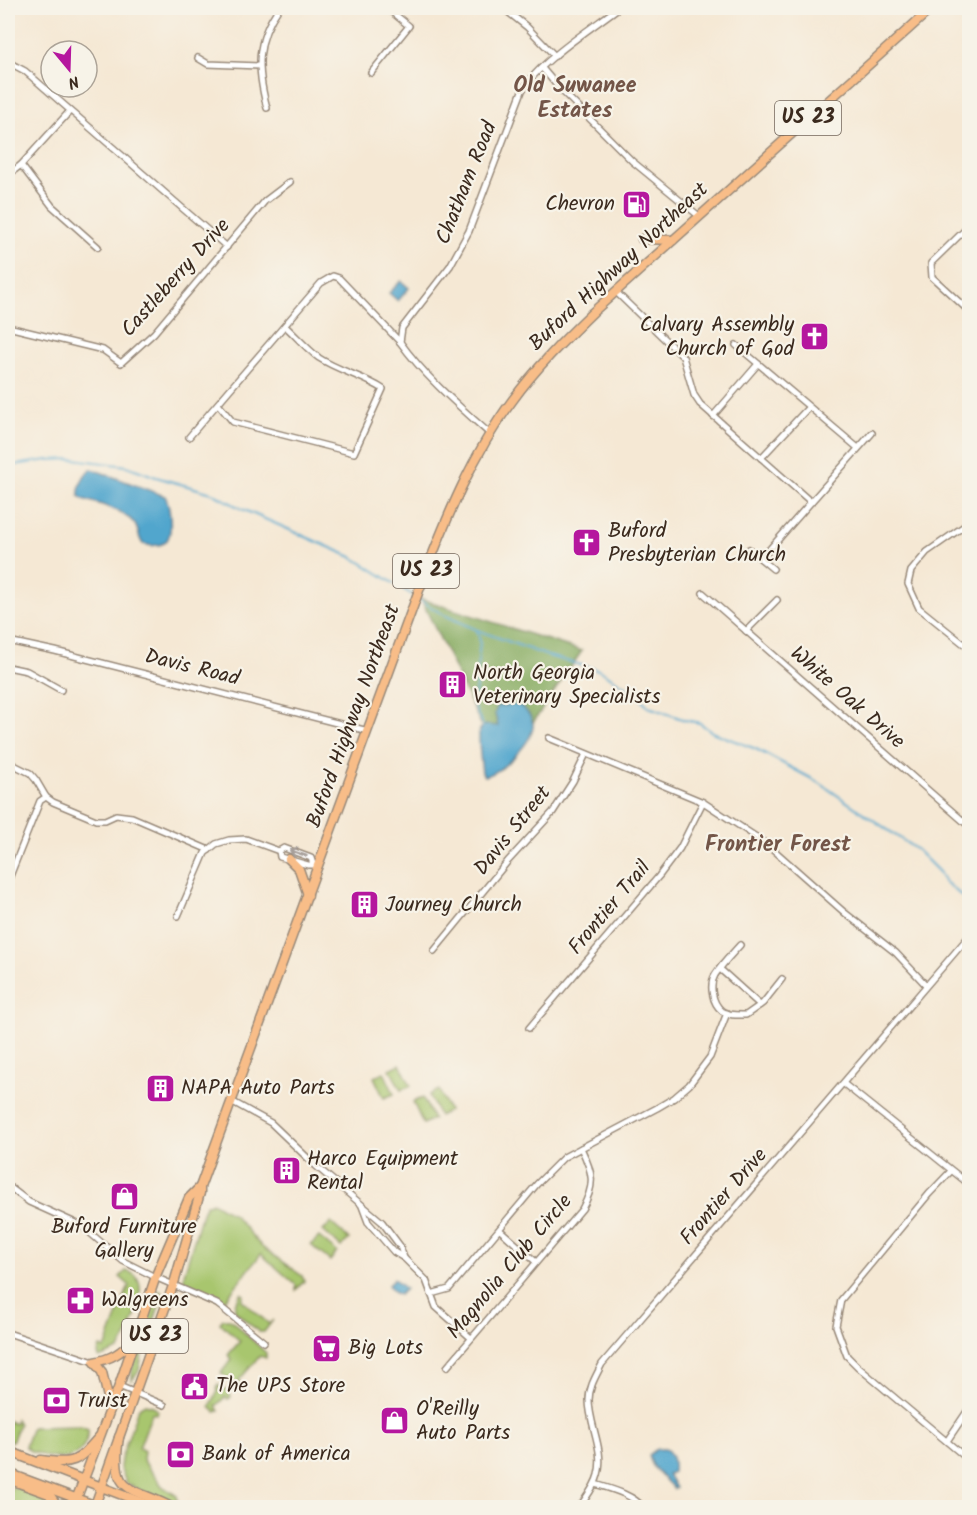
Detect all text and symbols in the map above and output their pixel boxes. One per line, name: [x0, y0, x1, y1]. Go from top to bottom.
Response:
north arrow: [39, 39, 99, 99]
text: N: [65, 68, 82, 95]
district label: Old Suwanee Estates: [513, 69, 637, 129]
road number: US 23: [775, 101, 841, 135]
street label: Chatham Road: [427, 116, 507, 250]
street label: Buford Highway Northeast: [522, 174, 717, 359]
place label: Chevron: [545, 188, 615, 221]
fuel station icon: Chevron: [620, 188, 652, 220]
street label: Castleberry Drive: [113, 211, 239, 345]
place label: Calvary Assembly Church of God: [640, 309, 795, 366]
church icon: Calvary Assembly Church of God: [799, 321, 831, 353]
place label: Buford Presbyterian Church: [608, 515, 786, 572]
church icon: Buford Presbyterian Church: [571, 527, 603, 559]
road number: US 23: [393, 554, 459, 588]
street label: Buford Highway Northeast: [298, 599, 410, 832]
street label: White Oak Drive: [782, 638, 912, 758]
street label: Davis Road: [141, 640, 243, 696]
place label: North Georgia Veterinary Specialists: [473, 657, 660, 714]
building icon: North Georgia Veterinary Specialists: [436, 669, 468, 701]
street label: Davis Street: [466, 778, 560, 883]
district label: Frontier Forest: [705, 828, 852, 863]
one-way arrow: [289, 847, 308, 858]
street label: Frontier Trail: [560, 853, 660, 963]
building icon: Journey Church: [348, 889, 380, 921]
place label: Journey Church: [385, 889, 522, 922]
building icon: NAPA Auto Parts: [144, 1072, 176, 1104]
place label: NAPA Auto Parts: [181, 1072, 335, 1105]
street label: Frontier Drive: [672, 1140, 776, 1253]
place label: Harco Equipment Rental: [307, 1143, 459, 1200]
building icon: Harco Equipment Rental: [270, 1155, 302, 1187]
shop icon: Buford Furniture Gallery: [108, 1180, 140, 1212]
street label: Magnolia Club Circle: [439, 1187, 581, 1347]
place label: Buford Furniture Gallery: [51, 1211, 197, 1268]
pharmacy icon: Walgreens: [64, 1284, 96, 1316]
place label: Walgreens: [101, 1284, 188, 1317]
road number: US 23: [122, 1319, 188, 1353]
supermarket icon: Big Lots: [311, 1332, 343, 1364]
place label: Big Lots: [348, 1332, 423, 1365]
public building icon: The UPS Store: [179, 1370, 211, 1402]
place label: The UPS Store: [216, 1370, 346, 1403]
bank icon: Truist: [40, 1385, 72, 1417]
place label: Truist: [77, 1385, 128, 1418]
place label: O'Reilly Auto Parts: [416, 1393, 510, 1450]
shop icon: O'Reilly Auto Parts: [379, 1405, 411, 1437]
bank icon: Bank of America: [165, 1438, 197, 1470]
place label: Bank of America: [202, 1438, 351, 1471]

